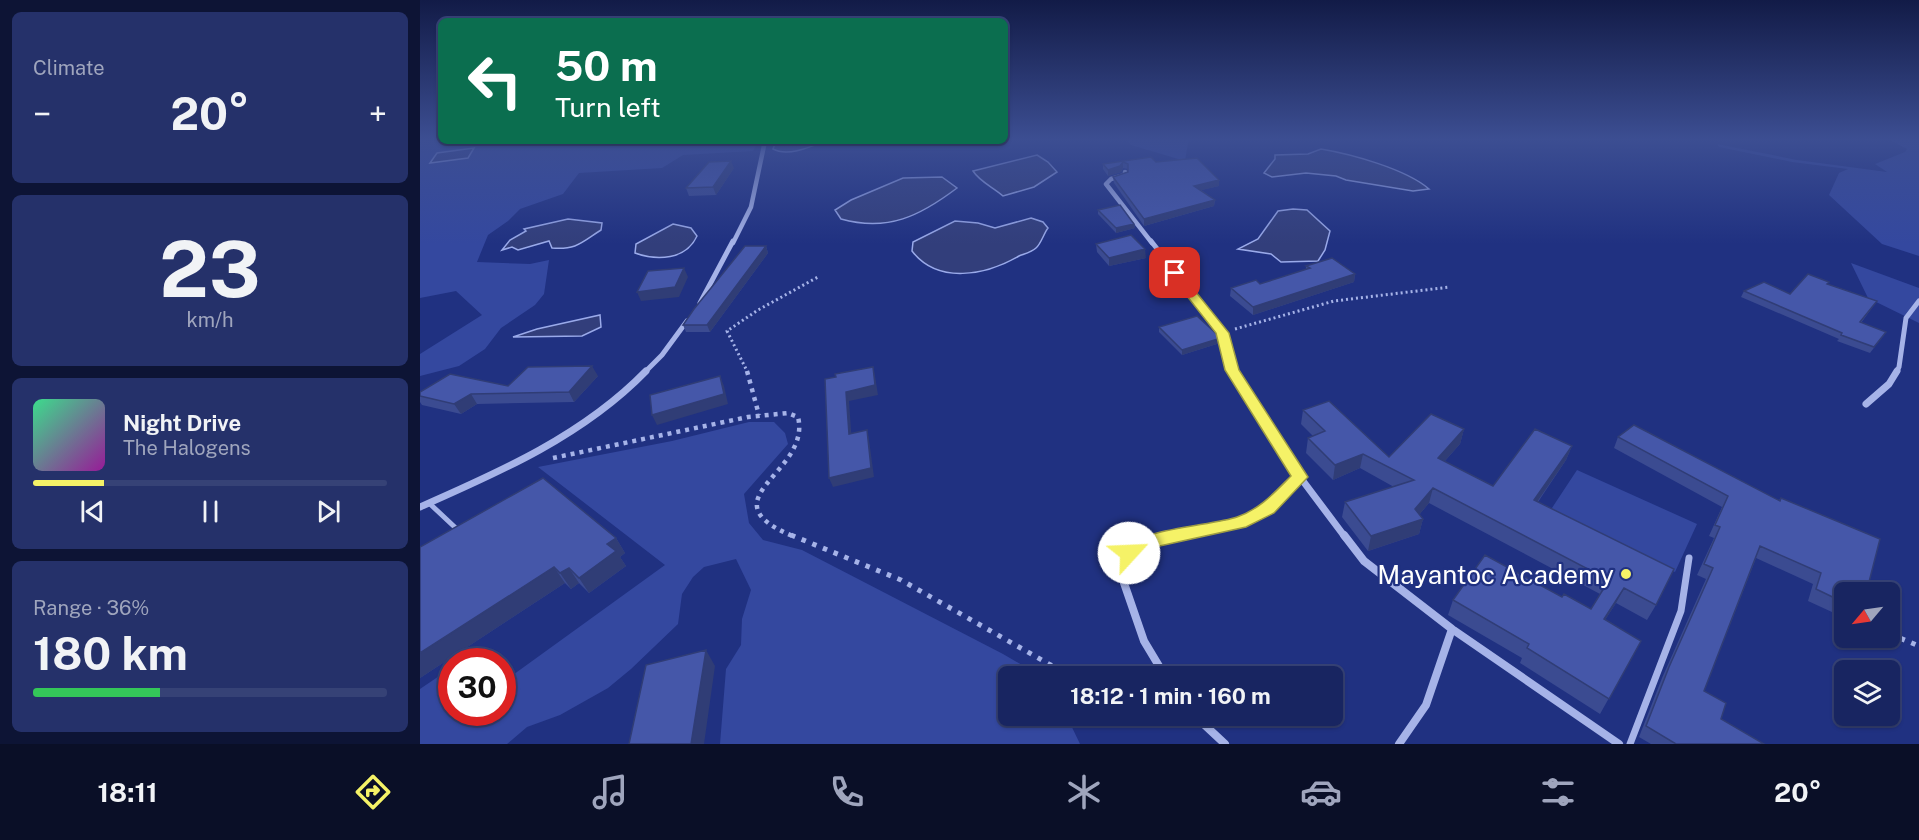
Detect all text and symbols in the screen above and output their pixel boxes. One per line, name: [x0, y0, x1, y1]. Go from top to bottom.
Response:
text: 50 m: [555, 41, 658, 90]
icon: left: [456, 42, 534, 120]
text: Climate: [33, 56, 105, 80]
text: 20°: [171, 87, 249, 140]
text: Turn left: [555, 91, 661, 123]
text: −: [33, 95, 51, 133]
text: +: [369, 95, 387, 133]
text: 23: [159, 223, 261, 315]
pin: [1149, 247, 1200, 298]
icon: arrive: [1158, 256, 1191, 289]
text: km/h: [186, 308, 234, 332]
text: Night Drive: [123, 410, 241, 436]
text: The Halogens: [123, 436, 251, 460]
icon: previous: [76, 495, 109, 528]
icon: pause: [194, 495, 227, 528]
icon: next: [312, 495, 345, 528]
position arrow: [1097, 521, 1161, 585]
place label: Mayantoc Academy: [1377, 559, 1614, 590]
marker: Mayantoc Academy: [1619, 567, 1633, 581]
north arrow: [1834, 582, 1900, 648]
map controls: [1834, 582, 1900, 726]
text: Range · 36%: [33, 596, 149, 620]
text: 180 km: [33, 627, 188, 680]
speed limit sign: 30: [438, 648, 516, 726]
button: layers: [1834, 660, 1900, 726]
text: 18:12 · 1 min · 160 m: [1070, 683, 1271, 709]
icon: directions: [352, 771, 394, 813]
icon: music: [589, 771, 631, 813]
icon: phone: [826, 771, 868, 813]
icon: climate: [1063, 771, 1105, 813]
icon: car: [1300, 771, 1342, 813]
icon: filters: [1537, 771, 1579, 813]
text: 18:11: [97, 776, 158, 808]
text: 20°: [1774, 776, 1821, 808]

